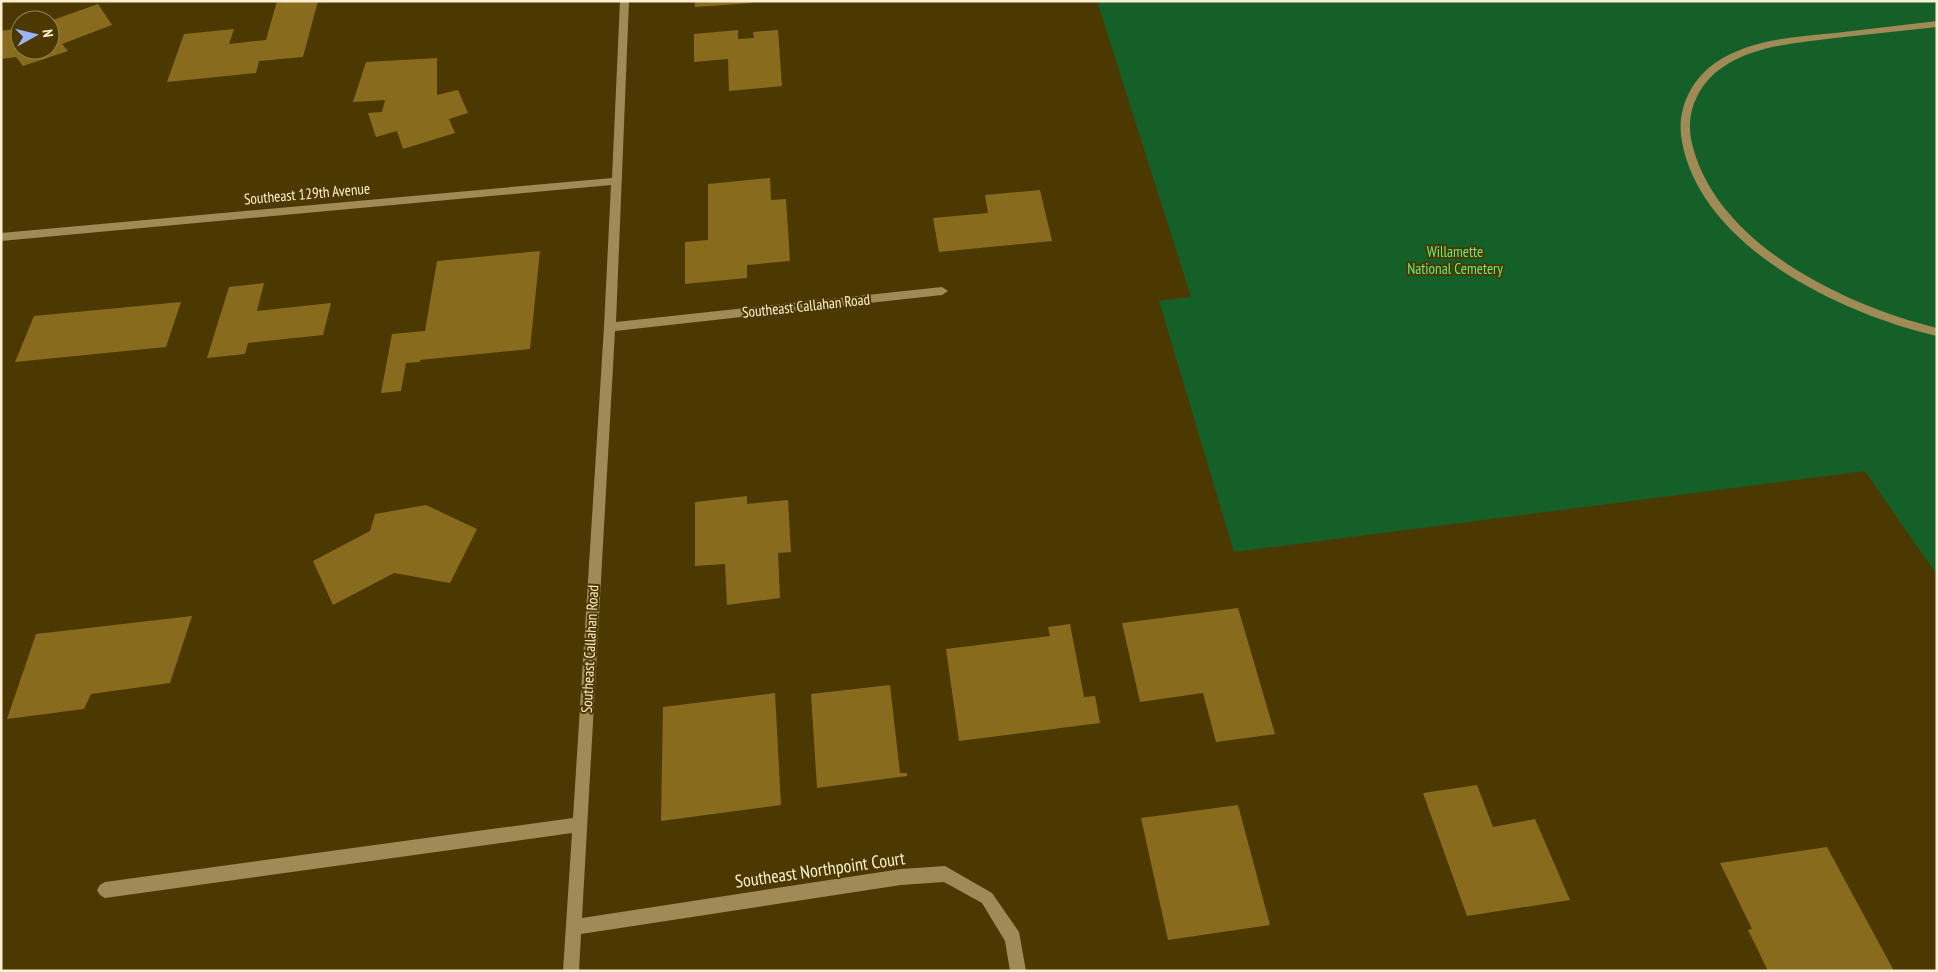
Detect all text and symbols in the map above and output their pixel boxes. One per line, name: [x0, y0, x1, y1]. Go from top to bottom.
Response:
north arrow: [10, 10, 60, 60]
text: N: [38, 28, 57, 38]
street label: Southeast 129th Avenue: [243, 179, 371, 208]
park label: Willamette National Cemetery: [1407, 242, 1503, 278]
street label: Southeast Callahan Road: [741, 289, 871, 322]
street label: Southeast Callahan Road: [577, 584, 602, 714]
street label: Southeast Northpoint Court: [734, 846, 906, 893]

